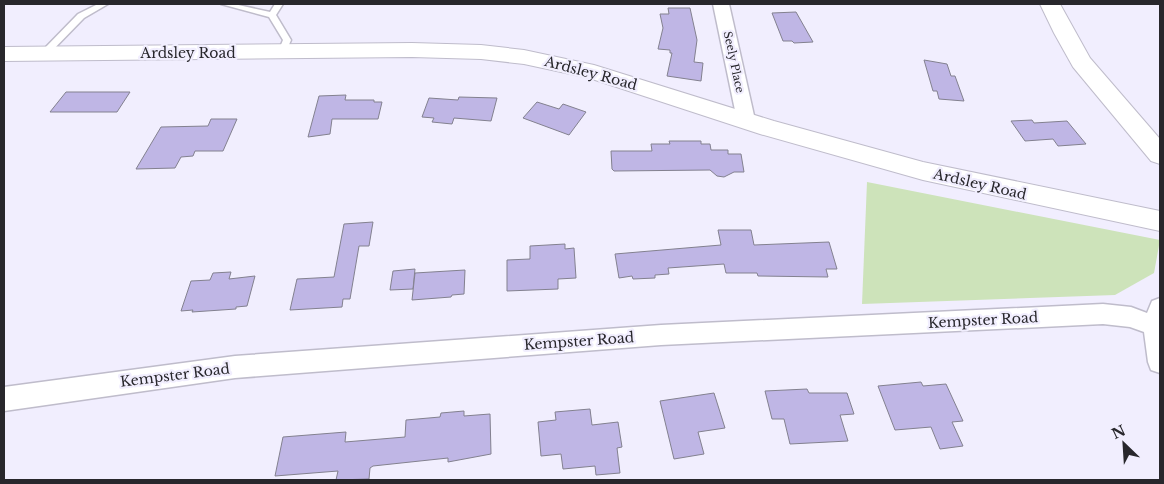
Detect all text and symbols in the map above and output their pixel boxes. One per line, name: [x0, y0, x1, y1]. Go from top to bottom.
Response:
street label: Seely Place: [721, 30, 747, 94]
street label: Ardsley Road: [139, 44, 236, 62]
street label: Ardsley Road: [542, 52, 640, 94]
street label: Ardsley Road: [931, 164, 1029, 204]
street label: Kempster Road: [927, 308, 1039, 332]
street label: Kempster Road: [523, 328, 635, 354]
street label: Kempster Road: [119, 359, 231, 391]
north arrow: [1099, 419, 1149, 469]
text: N: [1109, 421, 1128, 443]

